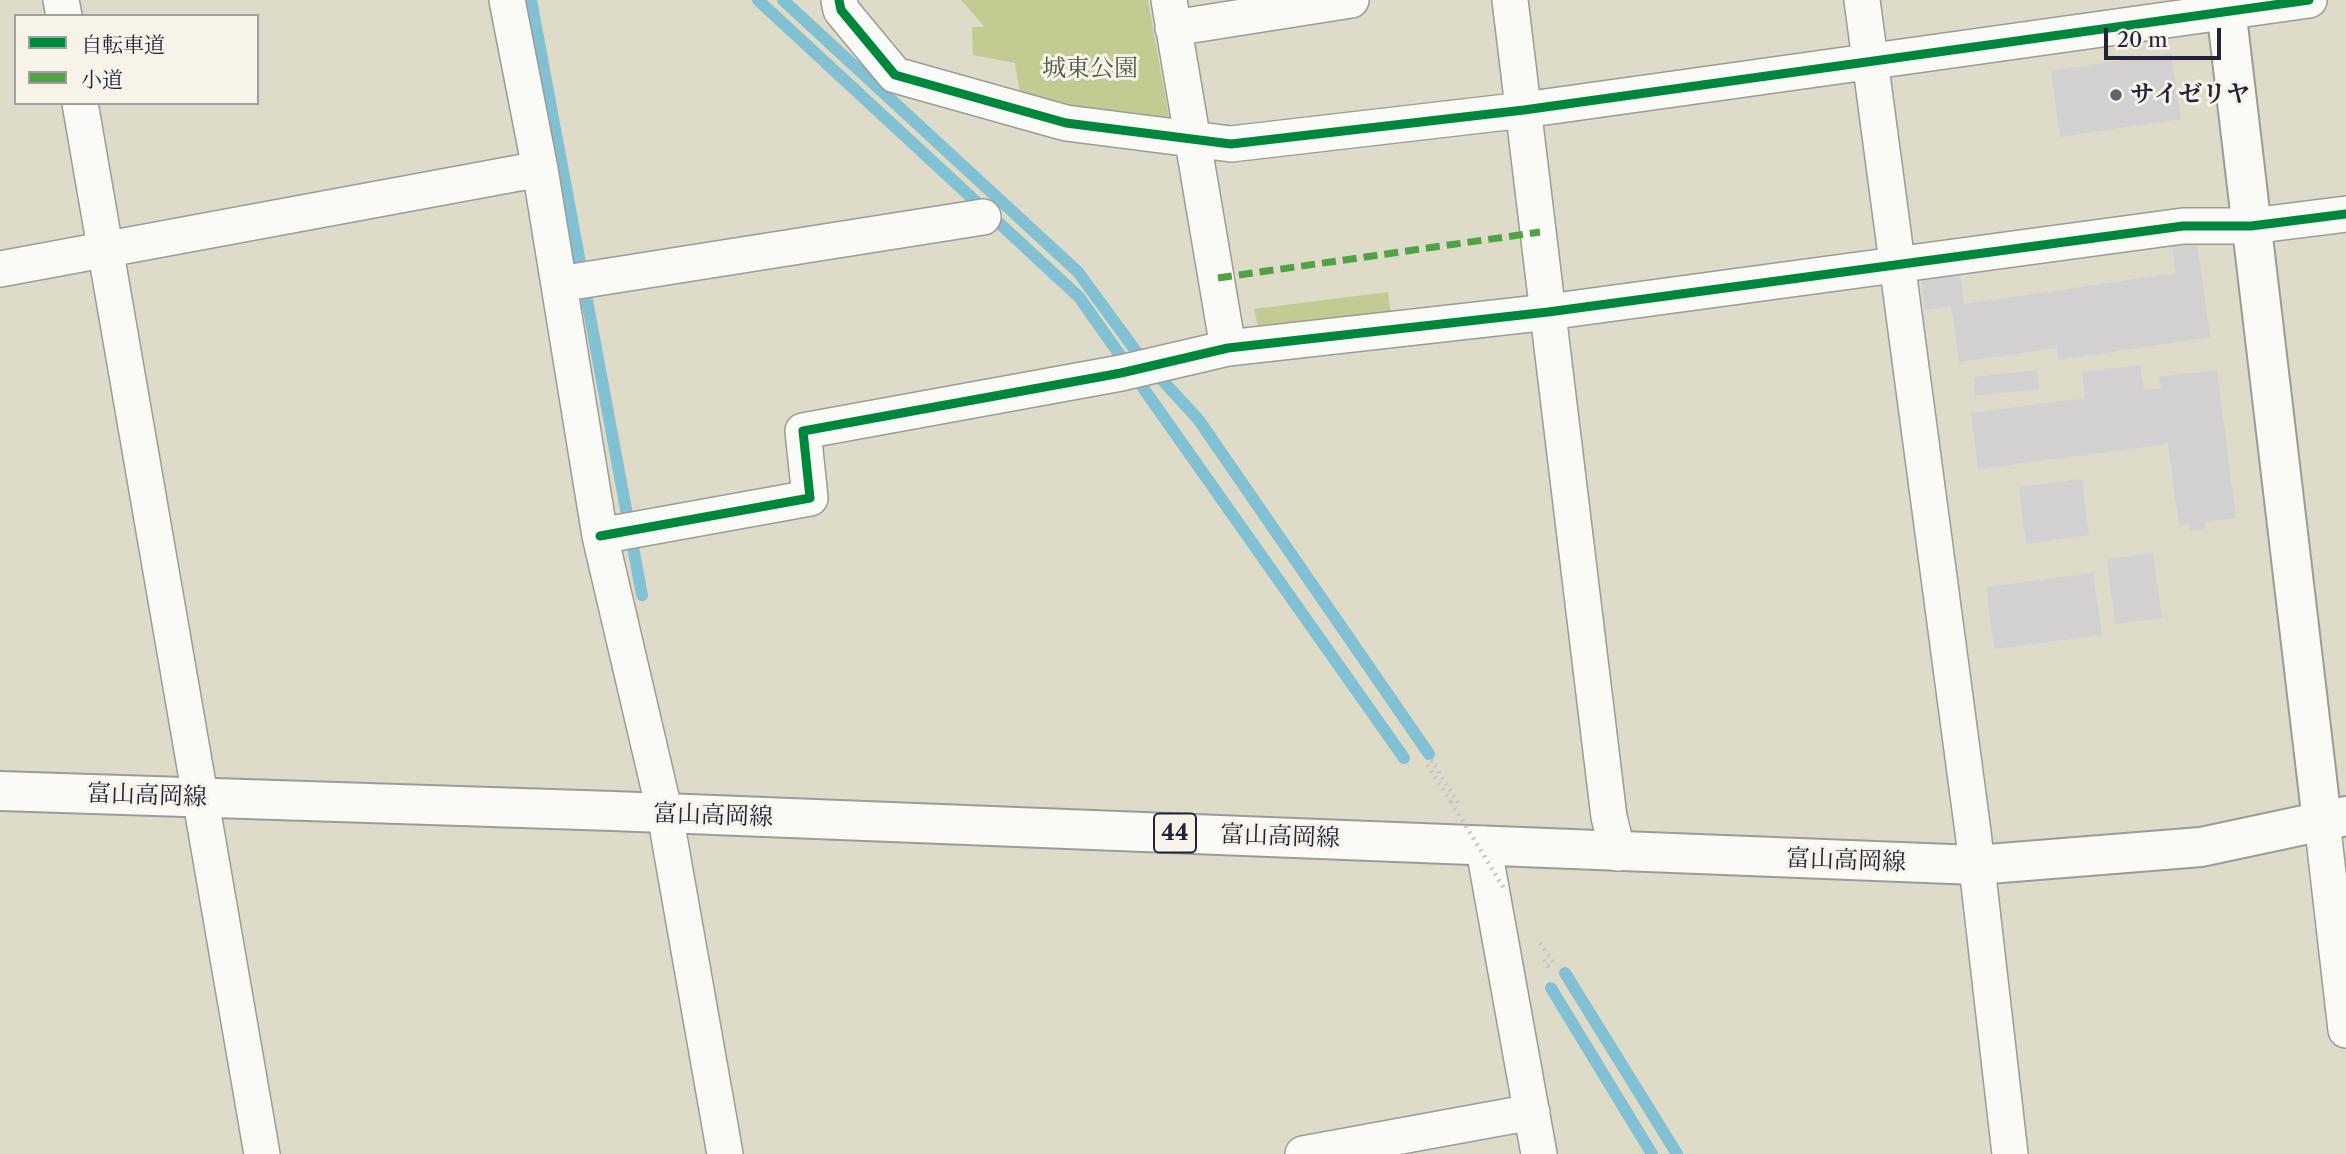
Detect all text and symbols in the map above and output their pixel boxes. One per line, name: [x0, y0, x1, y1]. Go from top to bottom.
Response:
legend: [14, 14, 259, 105]
scale bar: [2108, 14, 2225, 58]
text: 20 m: [2117, 27, 2168, 52]
text: 自転車道: [81, 32, 165, 57]
park label: 城東公園: [1042, 55, 1138, 83]
text: 小道: [81, 67, 123, 92]
place label: サイゼリヤ: [2130, 81, 2250, 109]
marker: サイゼリヤ: [2108, 87, 2124, 103]
street label: 富山高岡線: [87, 780, 207, 812]
street label: 富山高岡線: [653, 800, 773, 832]
road number: 44: [1154, 814, 1196, 852]
street label: 富山高岡線: [1220, 821, 1340, 853]
street label: 富山高岡線: [1786, 845, 1906, 877]

